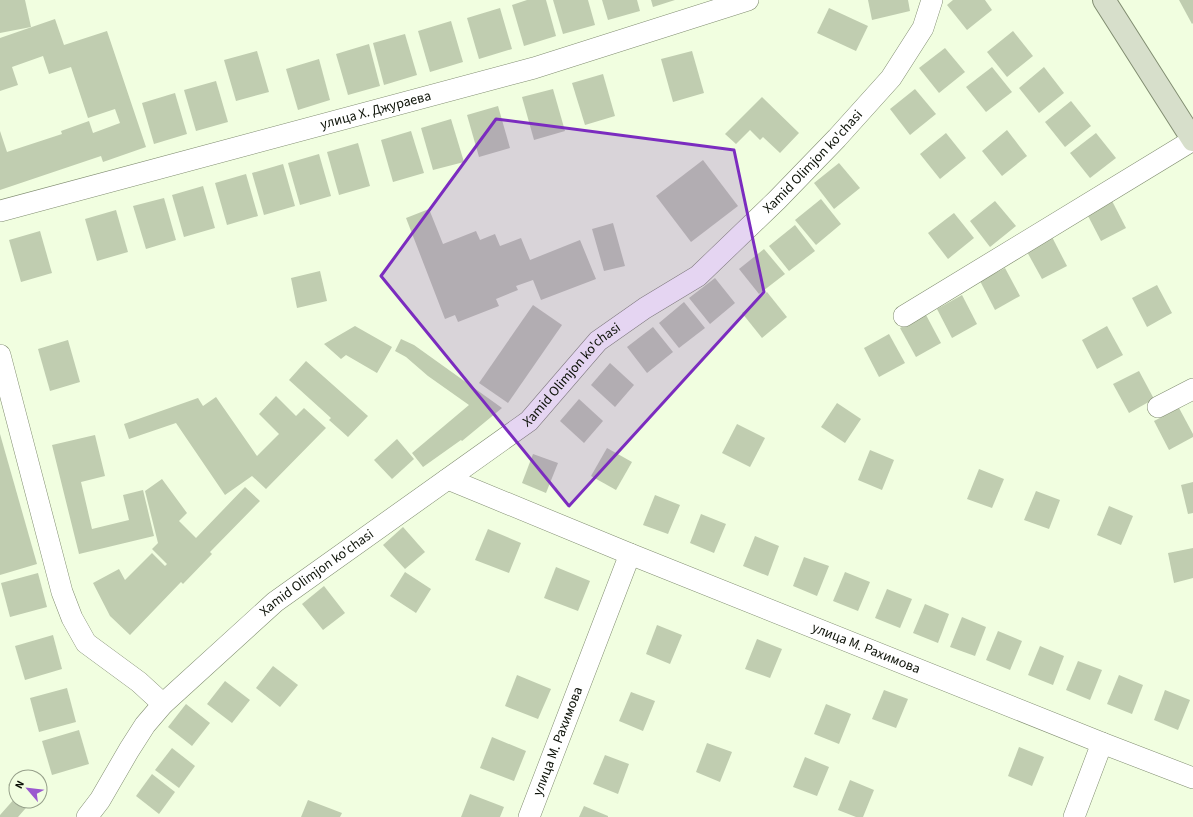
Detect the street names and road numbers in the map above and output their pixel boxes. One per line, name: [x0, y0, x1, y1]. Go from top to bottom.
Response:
street label: улица Х. Джураева: [318, 86, 433, 135]
street label: Xamid Olimjon ko'chasi: [759, 106, 868, 218]
street label: Xamid Olimjon ko'chasi: [519, 318, 625, 432]
street label: Xamid Olimjon ko'chasi: [255, 525, 378, 621]
street label: улица М. Рахимова: [809, 618, 923, 679]
street label: улица М. Рахимова: [528, 684, 588, 799]

